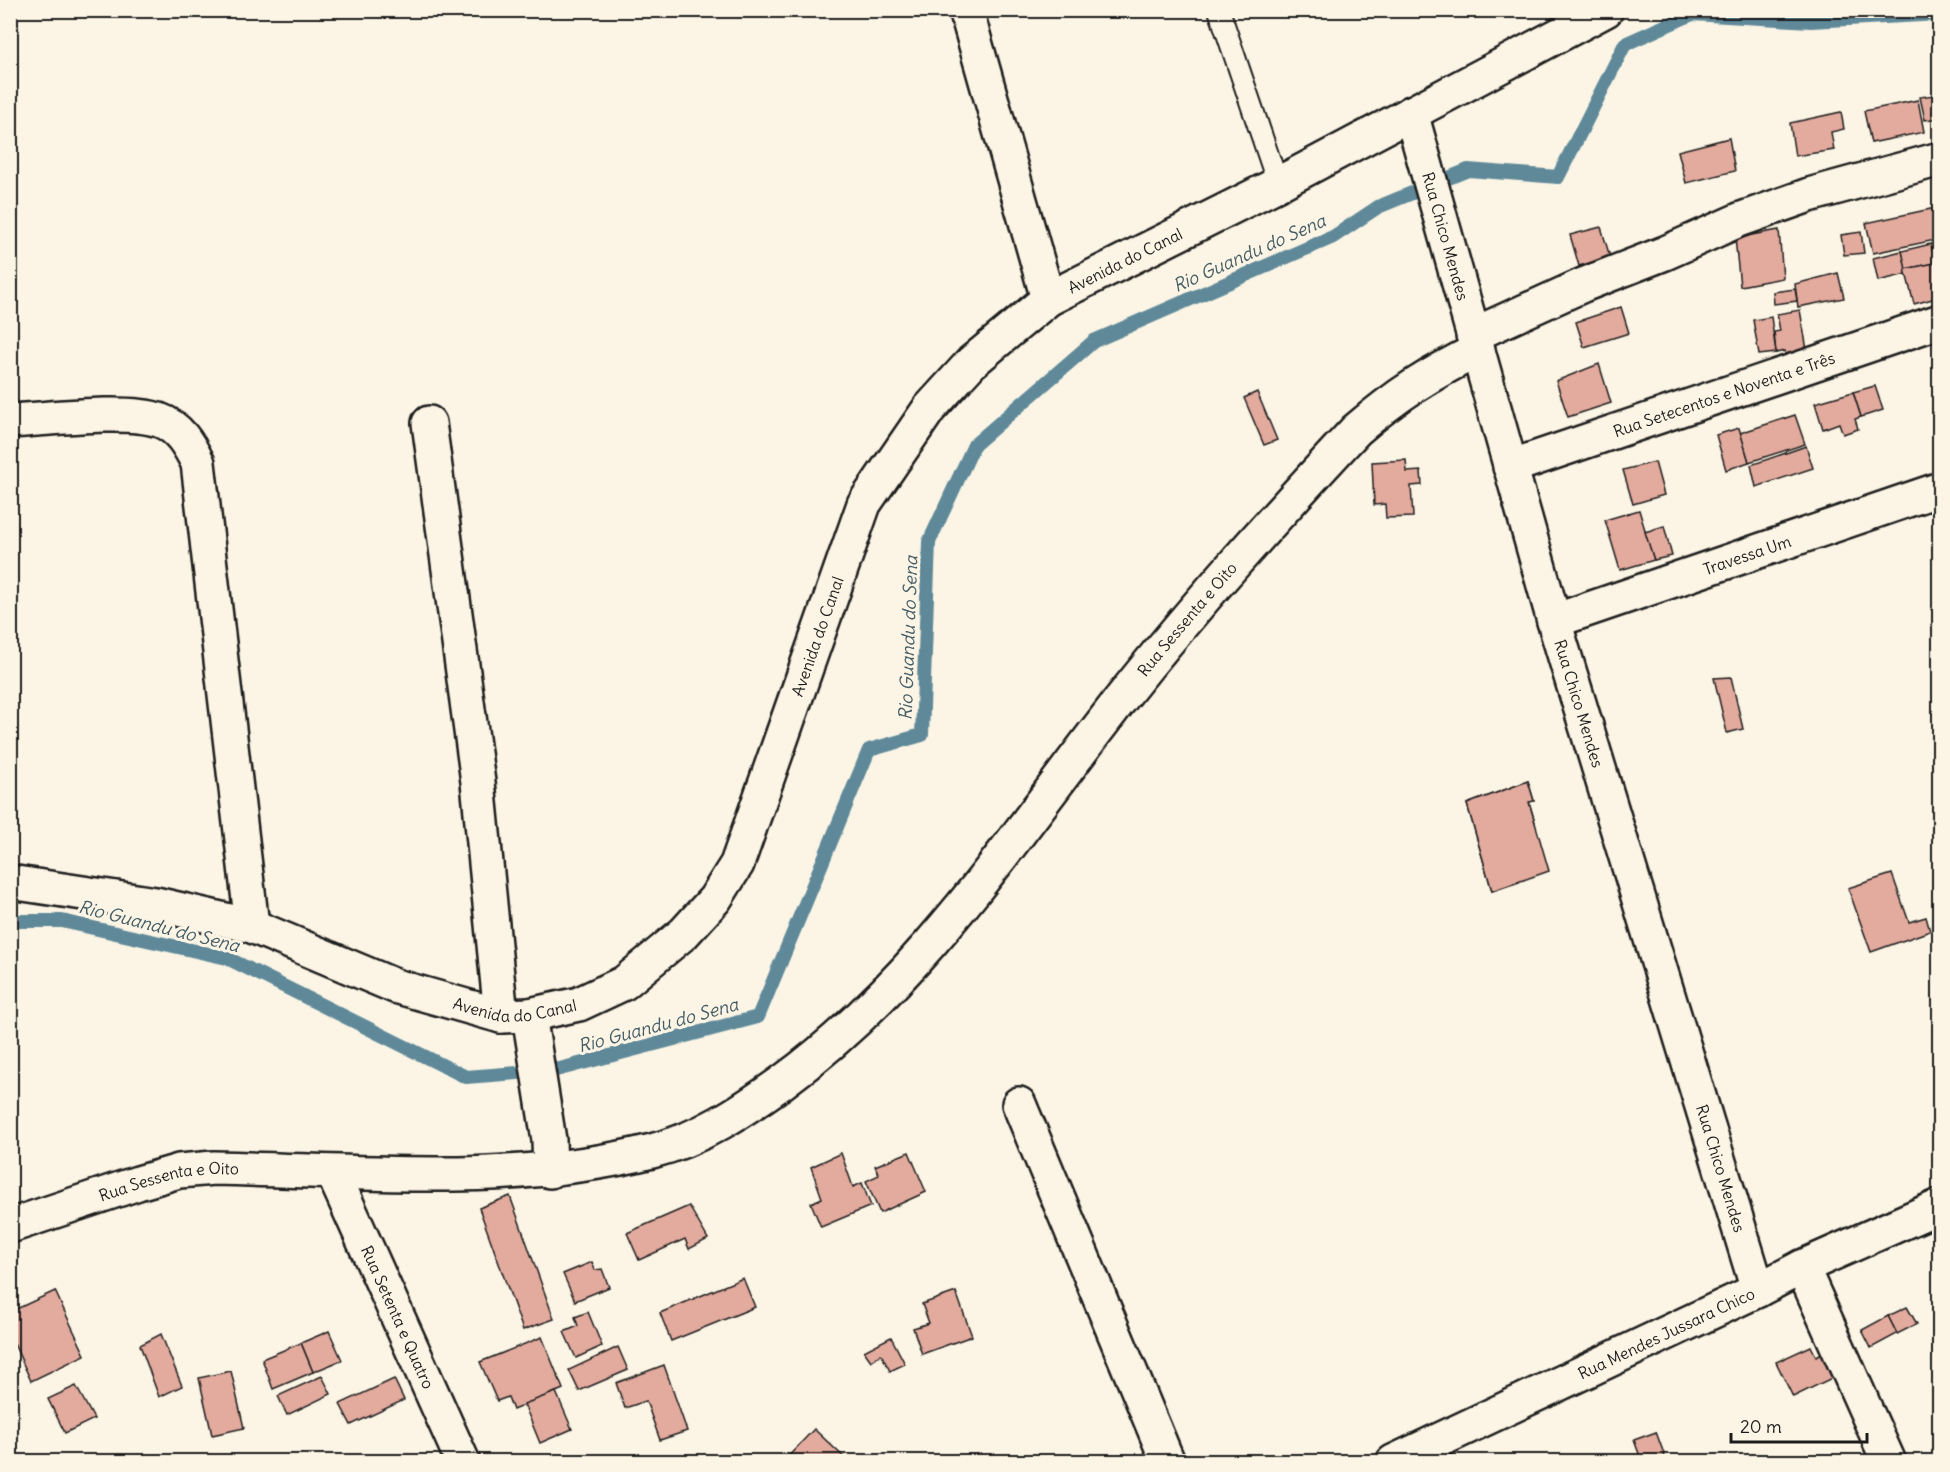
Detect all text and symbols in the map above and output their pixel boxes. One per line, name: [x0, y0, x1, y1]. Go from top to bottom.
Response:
street label: Rua Chico Mendes: [1418, 170, 1473, 303]
water label: Rio Guandu do Sena: [1169, 208, 1331, 297]
street label: Avenida do Canal: [1064, 224, 1186, 298]
street label: Rua Setecentos e Noventa e Três: [1611, 347, 1837, 441]
street label: Travessa Um: [1700, 531, 1794, 579]
water label: Rio Guandu do Sena: [894, 554, 922, 721]
street label: Rua Sessenta e Oito: [1133, 558, 1241, 680]
street label: Avenida do Canal: [787, 574, 848, 699]
street label: Rua Chico Mendes: [1550, 637, 1608, 770]
water label: Rio Guandu do Sena: [76, 895, 243, 958]
water label: Rio Guandu do Sena: [575, 992, 742, 1057]
street label: Avenida do Canal: [451, 993, 578, 1026]
street label: Rua Chico Mendes: [1692, 1102, 1750, 1235]
street label: Rua Sessenta e Oito: [96, 1158, 239, 1205]
street label: Rua Setenta e Quatro: [357, 1242, 439, 1392]
street label: Rua Mendes Jussara Chico: [1575, 1283, 1758, 1383]
scale bar: [1731, 1406, 1868, 1444]
text: 20 m: [1740, 1415, 1782, 1438]

